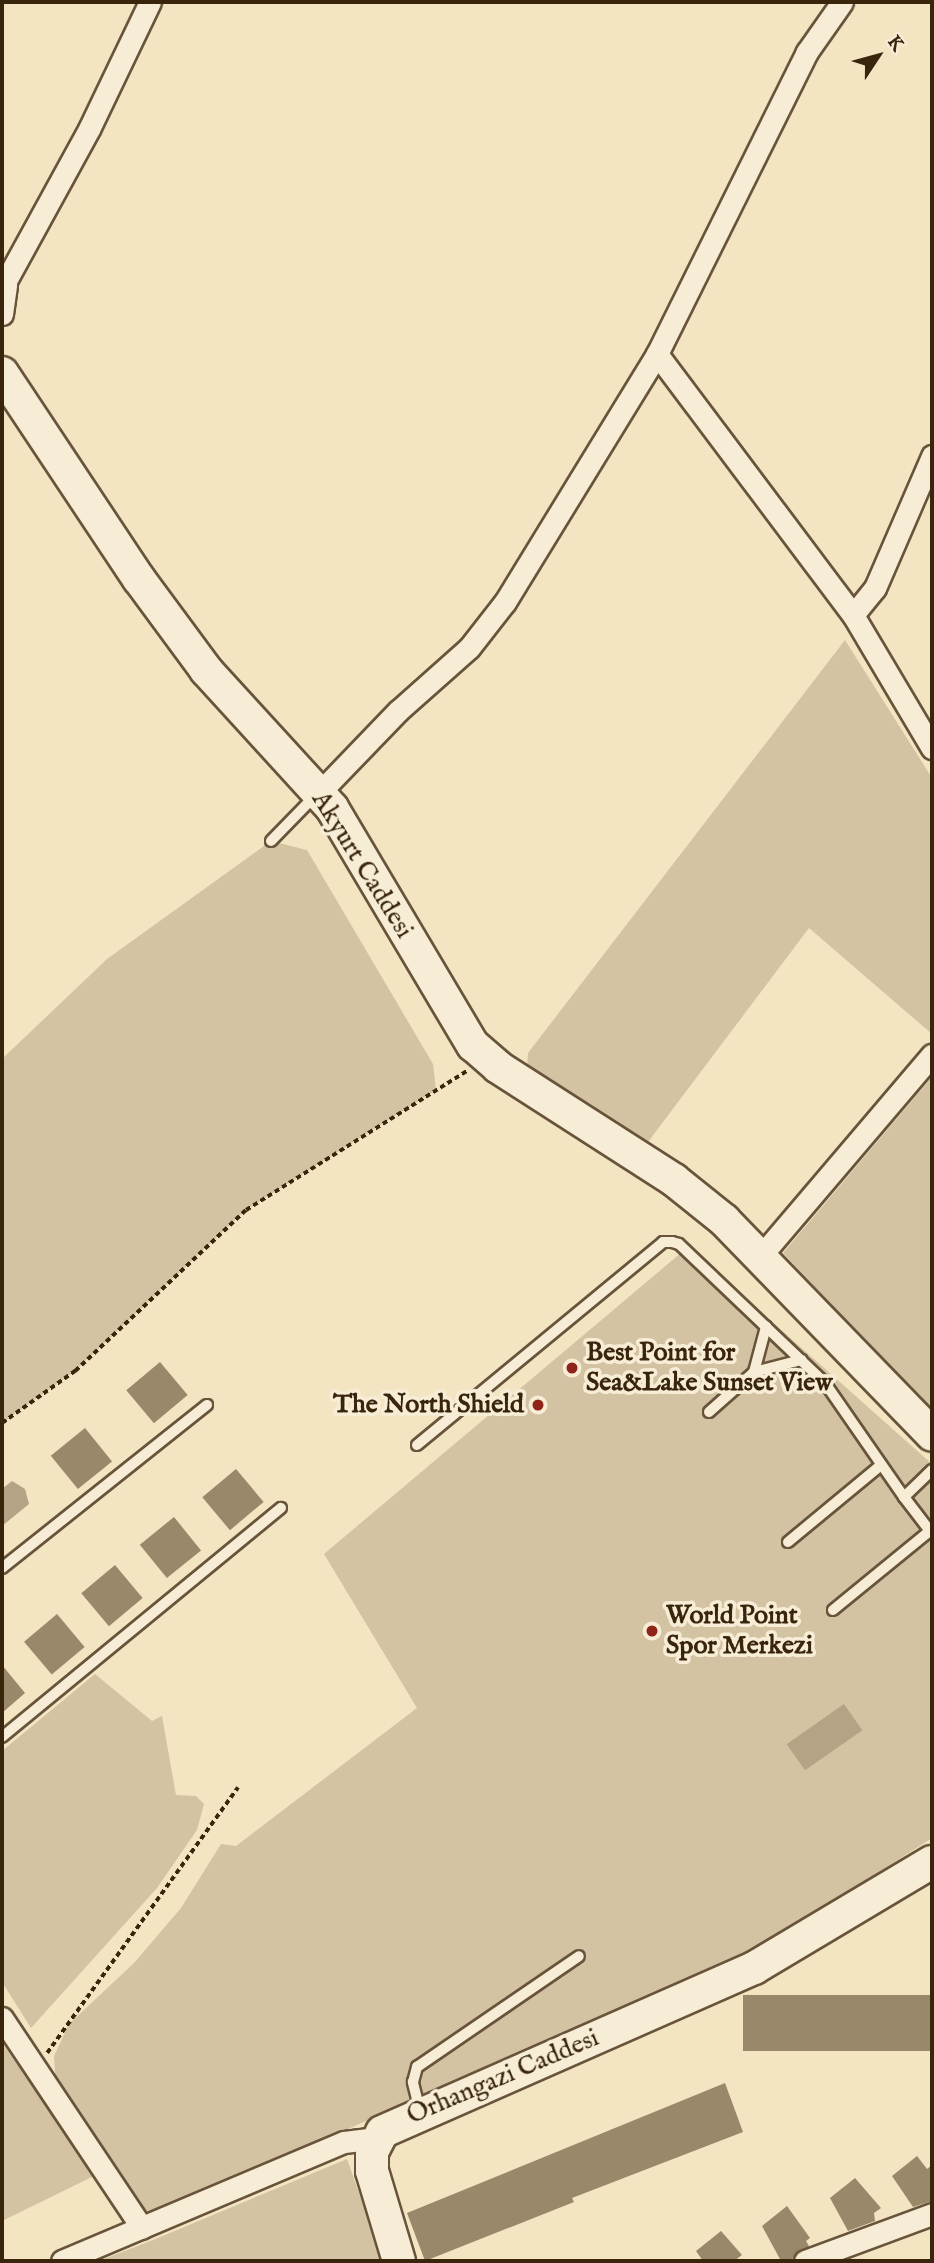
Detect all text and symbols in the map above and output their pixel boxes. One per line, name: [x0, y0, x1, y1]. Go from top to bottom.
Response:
north arrow: [843, 21, 913, 91]
text: K: [881, 31, 909, 56]
street label: Akyurt Caddesi: [304, 786, 420, 944]
place label: Best Point for Sea&Lake Sunset View: [586, 1337, 832, 1398]
marker: Best Point for Sea&Lake Sunset View: [564, 1360, 580, 1376]
place label: The North Shield: [333, 1389, 524, 1421]
marker: The North Shield: [530, 1397, 546, 1413]
place label: World Point Spor Merkezi: [666, 1600, 813, 1662]
marker: World Point Spor Merkezi: [644, 1623, 660, 1639]
street label: Orhangazi Caddesi: [402, 2022, 604, 2132]

